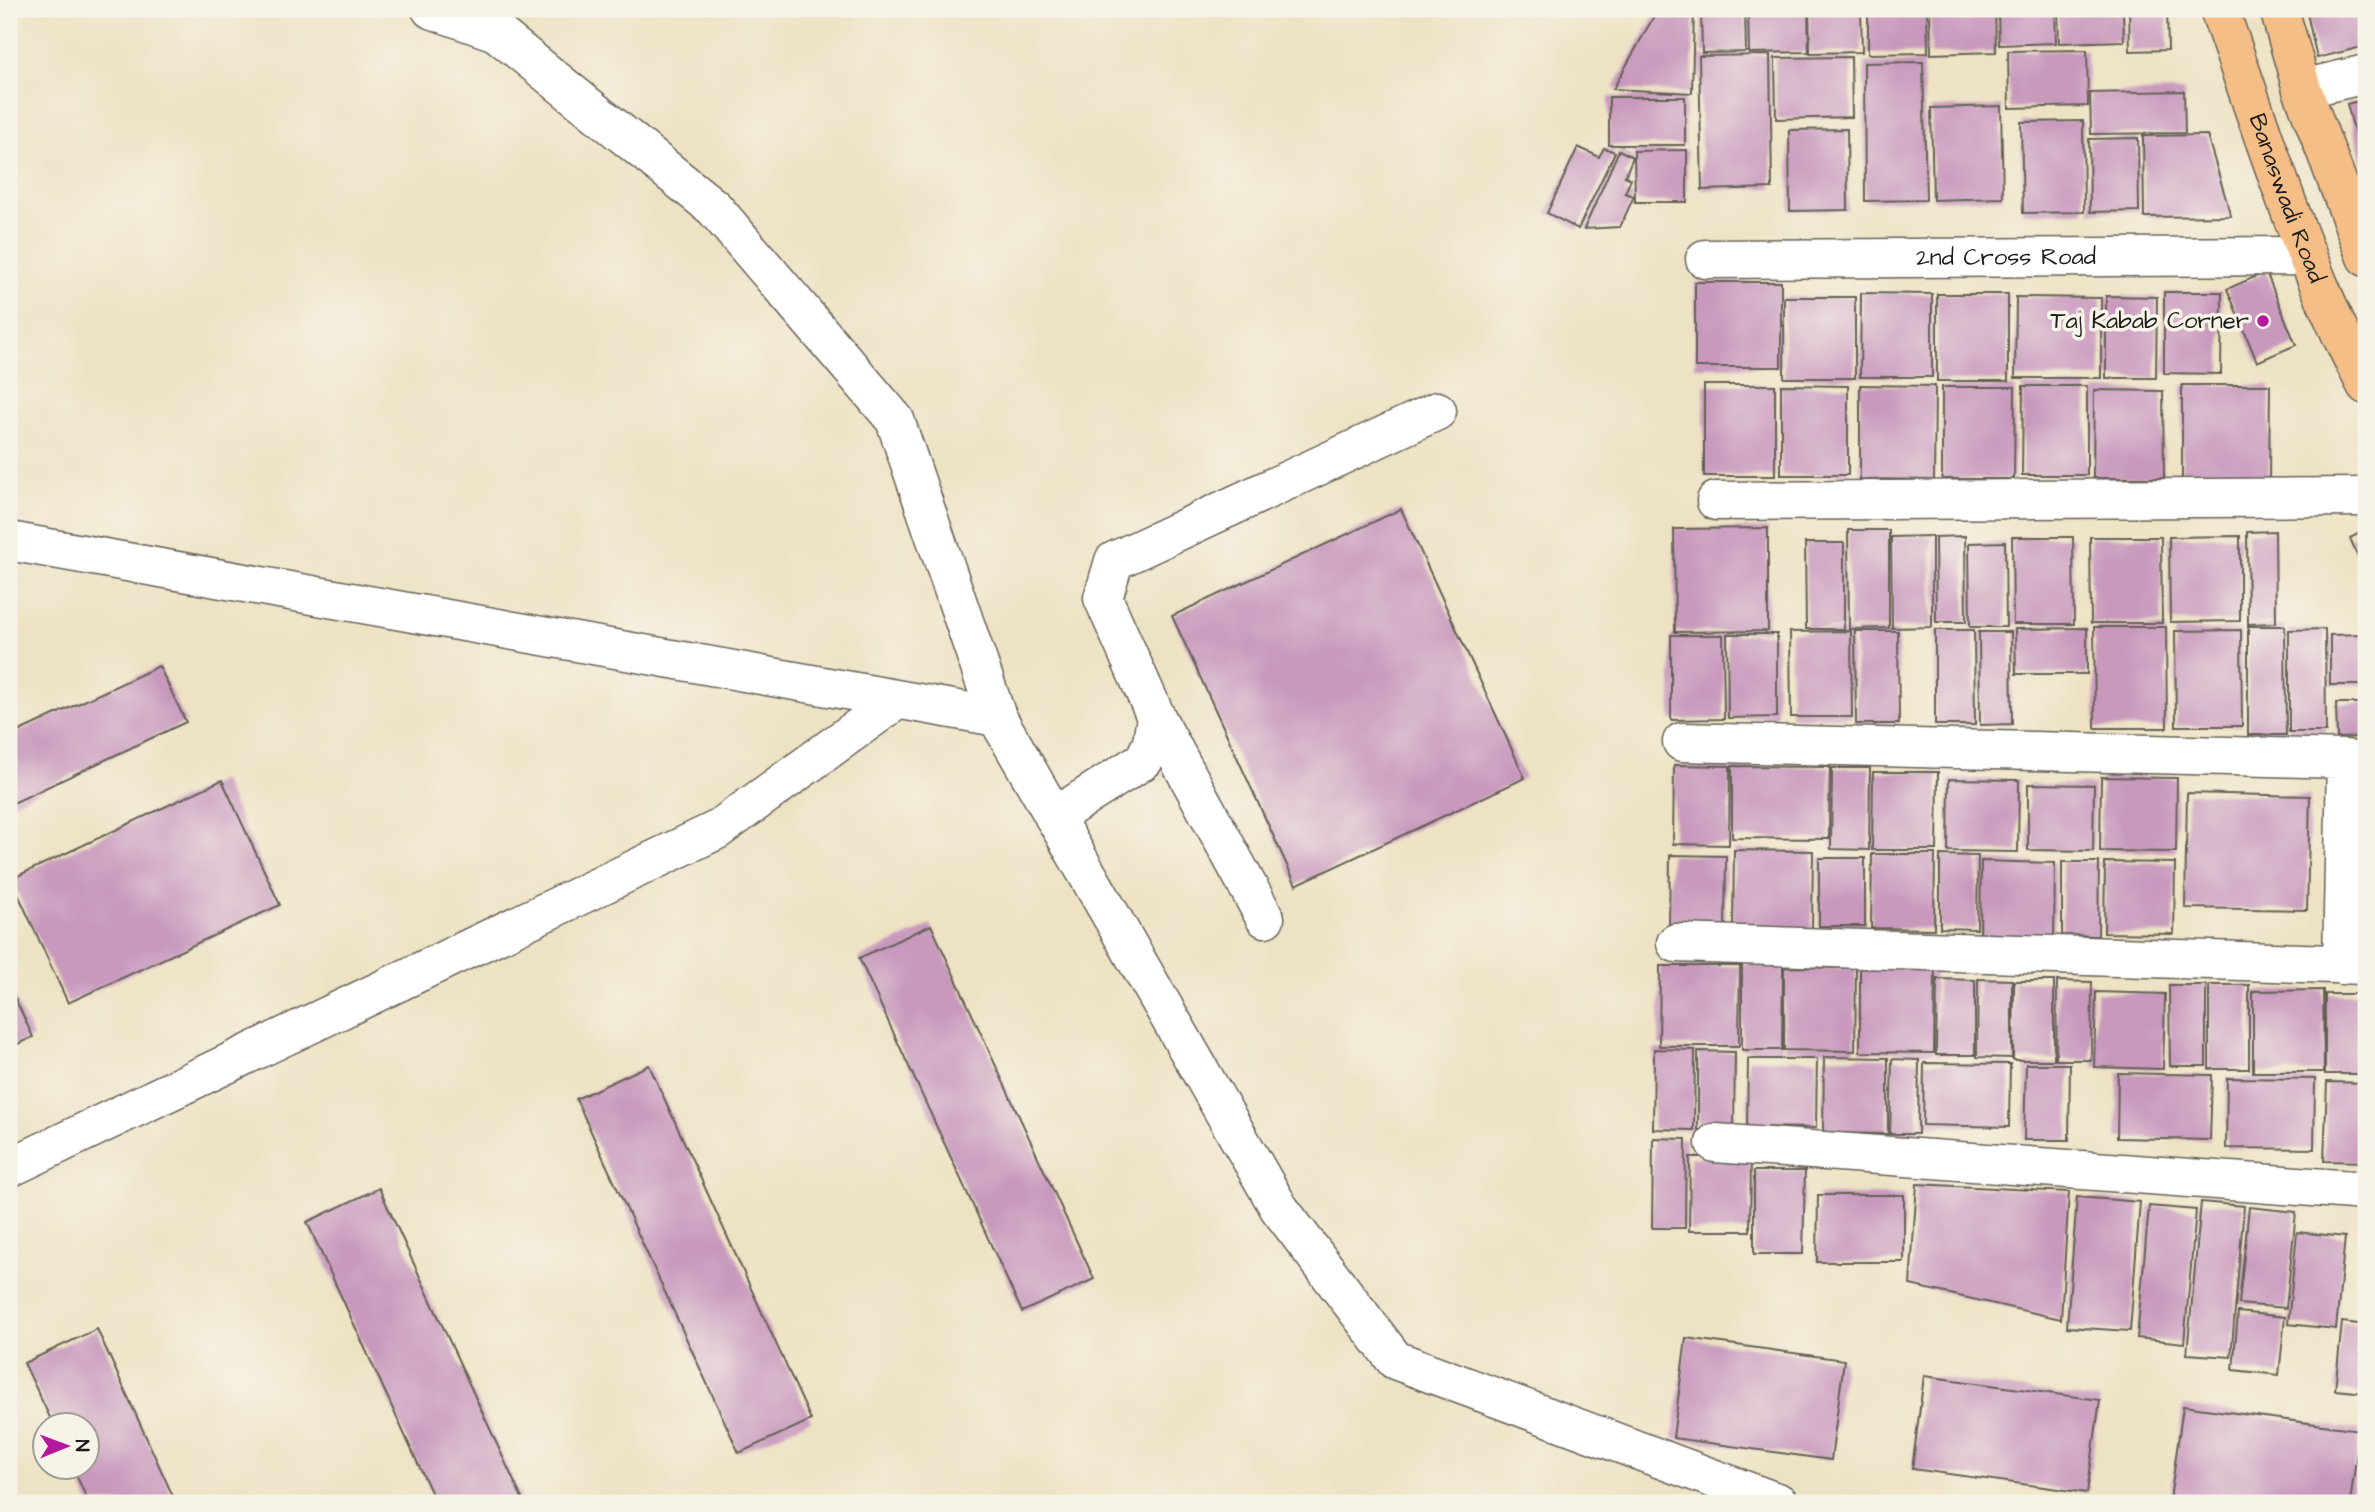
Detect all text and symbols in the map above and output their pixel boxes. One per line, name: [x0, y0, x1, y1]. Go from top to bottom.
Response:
street label: Banaswadi Road: [2240, 109, 2333, 288]
street label: 2nd Cross Road: [1916, 240, 2096, 275]
place label: Taj Kabab Corner: [2050, 304, 2249, 338]
marker: Taj Kabab Corner: [2255, 313, 2271, 329]
north arrow: [32, 1410, 102, 1480]
text: N: [68, 1440, 95, 1452]

